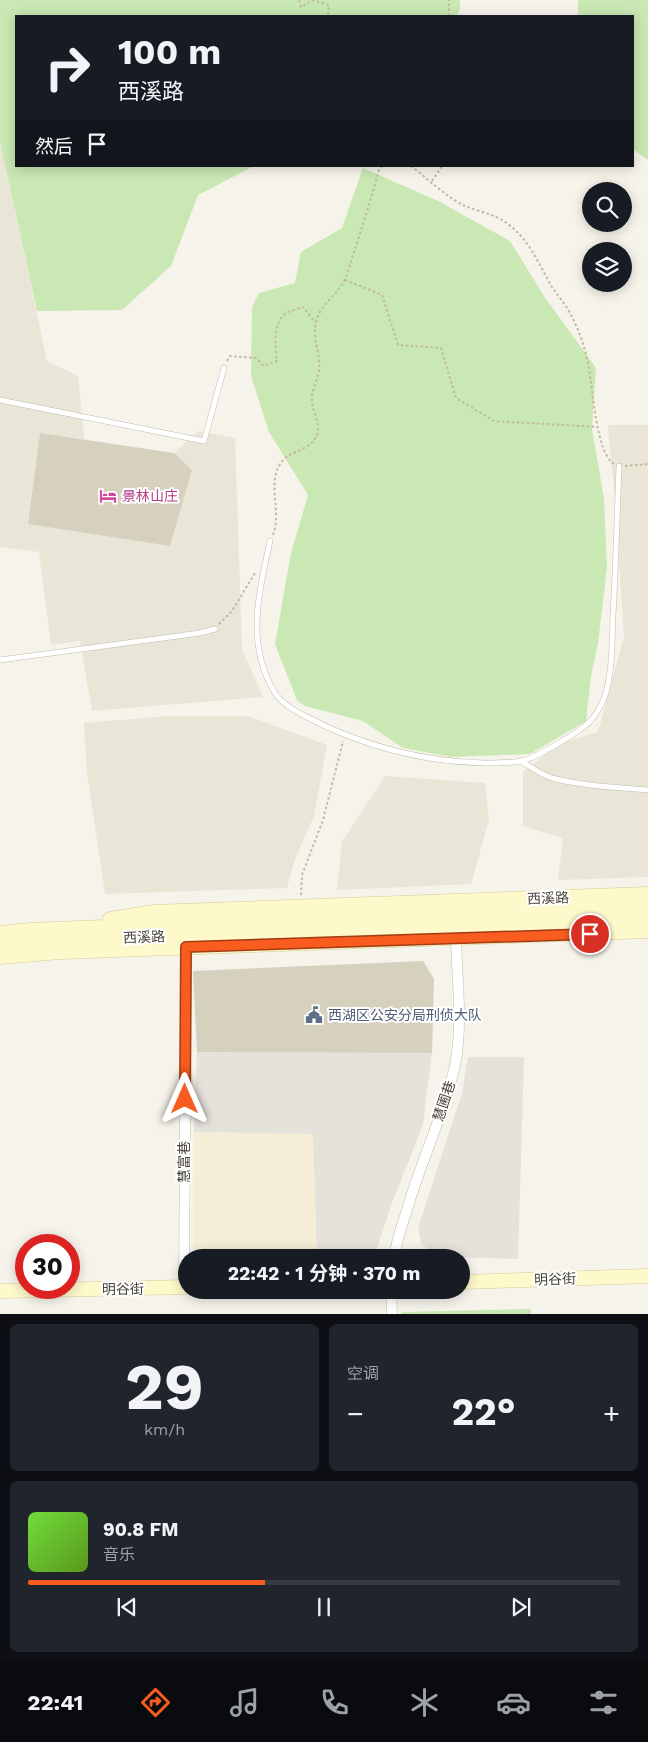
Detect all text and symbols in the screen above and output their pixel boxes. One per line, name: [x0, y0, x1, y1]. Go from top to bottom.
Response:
text: 100 m: [118, 31, 221, 73]
icon: right: [35, 35, 100, 100]
text: 西溪路: [118, 79, 184, 104]
icon: arrive: [83, 130, 111, 158]
text: 然后: [35, 135, 73, 158]
map controls: [582, 182, 632, 292]
button: search: [582, 182, 632, 232]
button: layers: [582, 242, 632, 292]
hotel icon: 景林山庄: [98, 486, 118, 506]
place label: 景林山庄: [122, 488, 178, 504]
street label: 西溪路: [527, 889, 569, 907]
pin: [569, 913, 611, 955]
icon: arrive: [576, 920, 604, 948]
street label: 西溪路: [123, 928, 165, 946]
public building icon: 西湖区公安分局刑侦大队: [304, 1005, 324, 1025]
place label: 西湖区公安分局刑侦大队: [328, 1007, 482, 1023]
position arrow: [158, 1072, 210, 1124]
street label: 慧圃巷: [430, 1079, 458, 1123]
street label: 慧富巷: [176, 1141, 192, 1183]
speed limit sign: 30: [15, 1234, 80, 1299]
text: 22:42 · 1 分钟 · 370 m: [228, 1262, 420, 1285]
street label: 明谷街: [534, 1270, 576, 1288]
street label: 明谷街: [102, 1281, 144, 1297]
text: 29: [125, 1349, 204, 1425]
text: 空调: [347, 1364, 379, 1383]
text: 22°: [451, 1390, 516, 1434]
text: −: [347, 1397, 364, 1430]
text: +: [603, 1397, 620, 1430]
text: km/h: [144, 1420, 185, 1439]
text: 90.8 FM: [103, 1518, 179, 1541]
text: 音乐: [103, 1545, 135, 1564]
icon: previous: [113, 1593, 141, 1621]
icon: pause: [310, 1593, 338, 1621]
icon: next: [507, 1593, 535, 1621]
icon: directions: [138, 1685, 173, 1720]
icon: music: [227, 1685, 262, 1720]
icon: phone: [317, 1685, 352, 1720]
icon: climate: [407, 1685, 442, 1720]
icon: car: [496, 1685, 531, 1720]
icon: filters: [586, 1685, 621, 1720]
text: 22:41: [27, 1690, 83, 1715]

